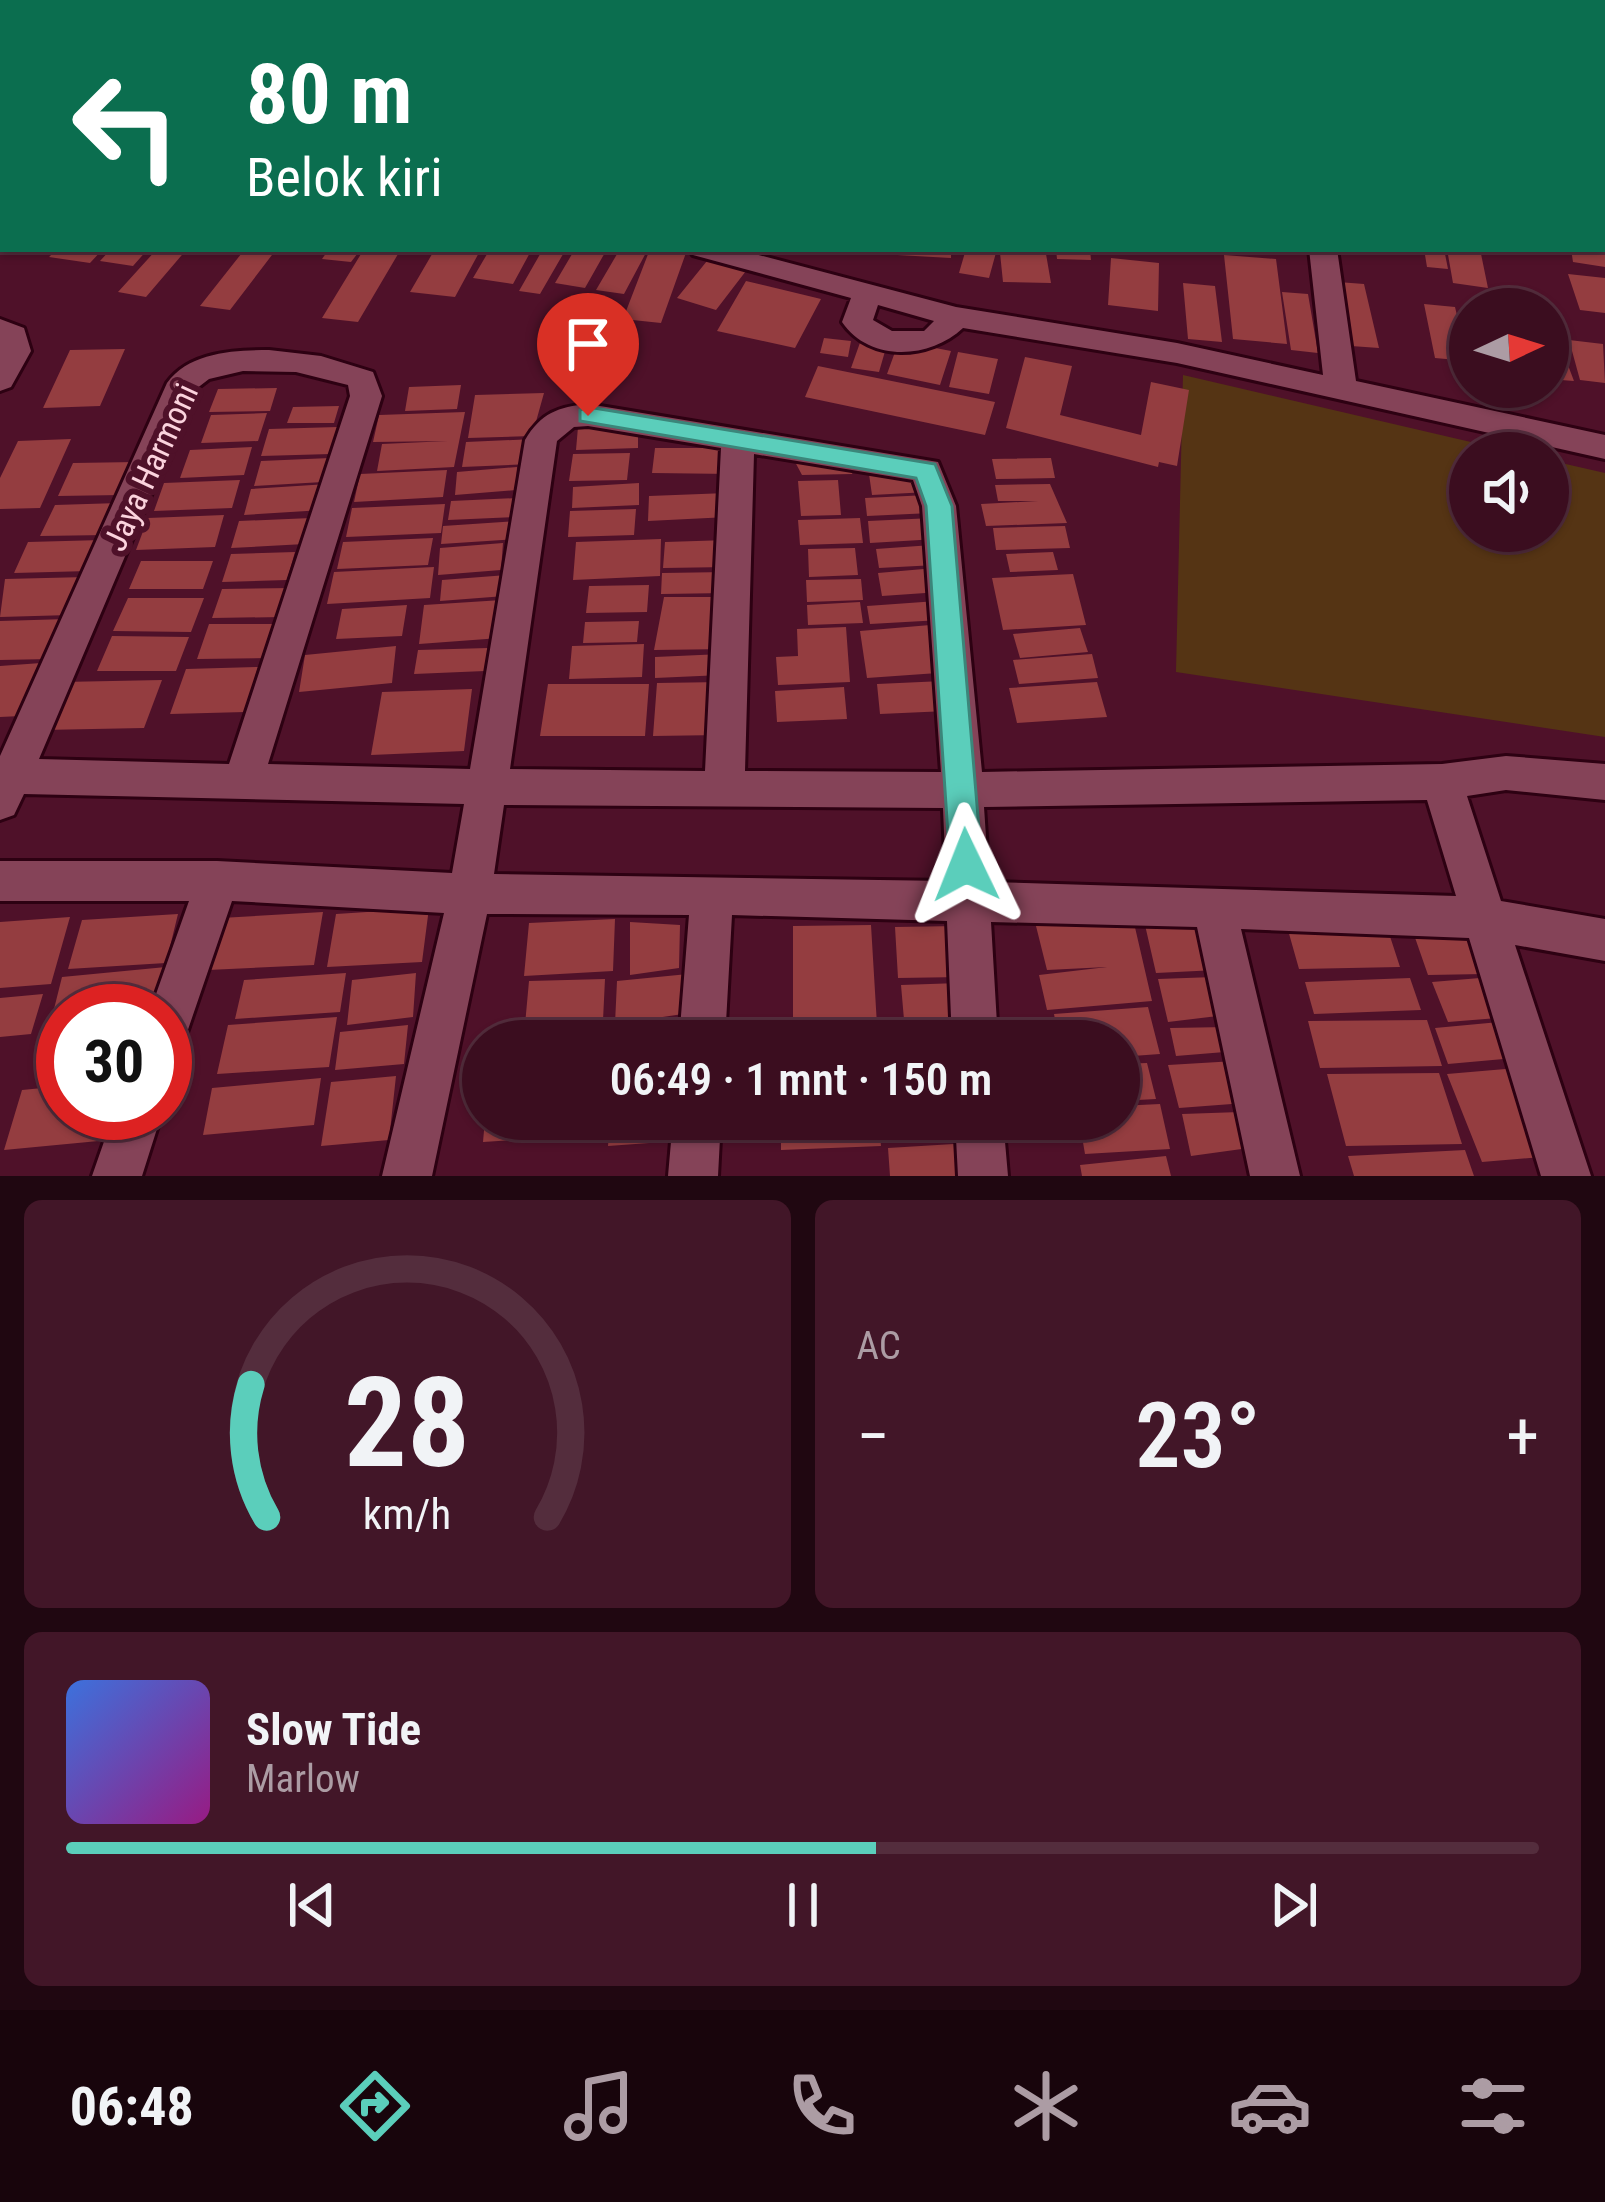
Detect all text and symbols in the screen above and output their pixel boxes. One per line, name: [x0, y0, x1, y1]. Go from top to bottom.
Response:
text: 80 m: [246, 45, 413, 144]
icon: left: [48, 48, 204, 204]
text: Belok kiri: [246, 146, 443, 209]
north arrow: [1449, 288, 1569, 408]
map controls: [1449, 288, 1569, 552]
pin: [537, 293, 639, 416]
icon: arrive: [555, 311, 621, 377]
street label: Jaya Harmoni: [95, 378, 206, 557]
button: sound: [1449, 432, 1569, 552]
position arrow: [903, 802, 1029, 928]
speed limit sign: 30: [36, 984, 192, 1140]
text: 06:49 · 1 mnt · 150 m: [610, 1053, 992, 1106]
text: AC: [857, 1323, 901, 1369]
text: 28: [344, 1350, 470, 1496]
text: 23°: [1135, 1384, 1260, 1489]
text: −: [857, 1398, 890, 1475]
text: +: [1506, 1398, 1539, 1475]
text: km/h: [363, 1489, 451, 1539]
text: Slow Tide: [246, 1703, 421, 1756]
text: Marlow: [246, 1756, 360, 1802]
icon: previous: [279, 1872, 345, 1938]
icon: pause: [770, 1872, 836, 1938]
icon: next: [1261, 1872, 1327, 1938]
icon: directions: [333, 2064, 417, 2148]
icon: music: [557, 2064, 641, 2148]
icon: phone: [780, 2064, 864, 2148]
icon: climate: [1004, 2064, 1088, 2148]
icon: car: [1228, 2064, 1312, 2148]
icon: filters: [1451, 2064, 1535, 2148]
text: 06:48: [70, 2075, 194, 2138]

